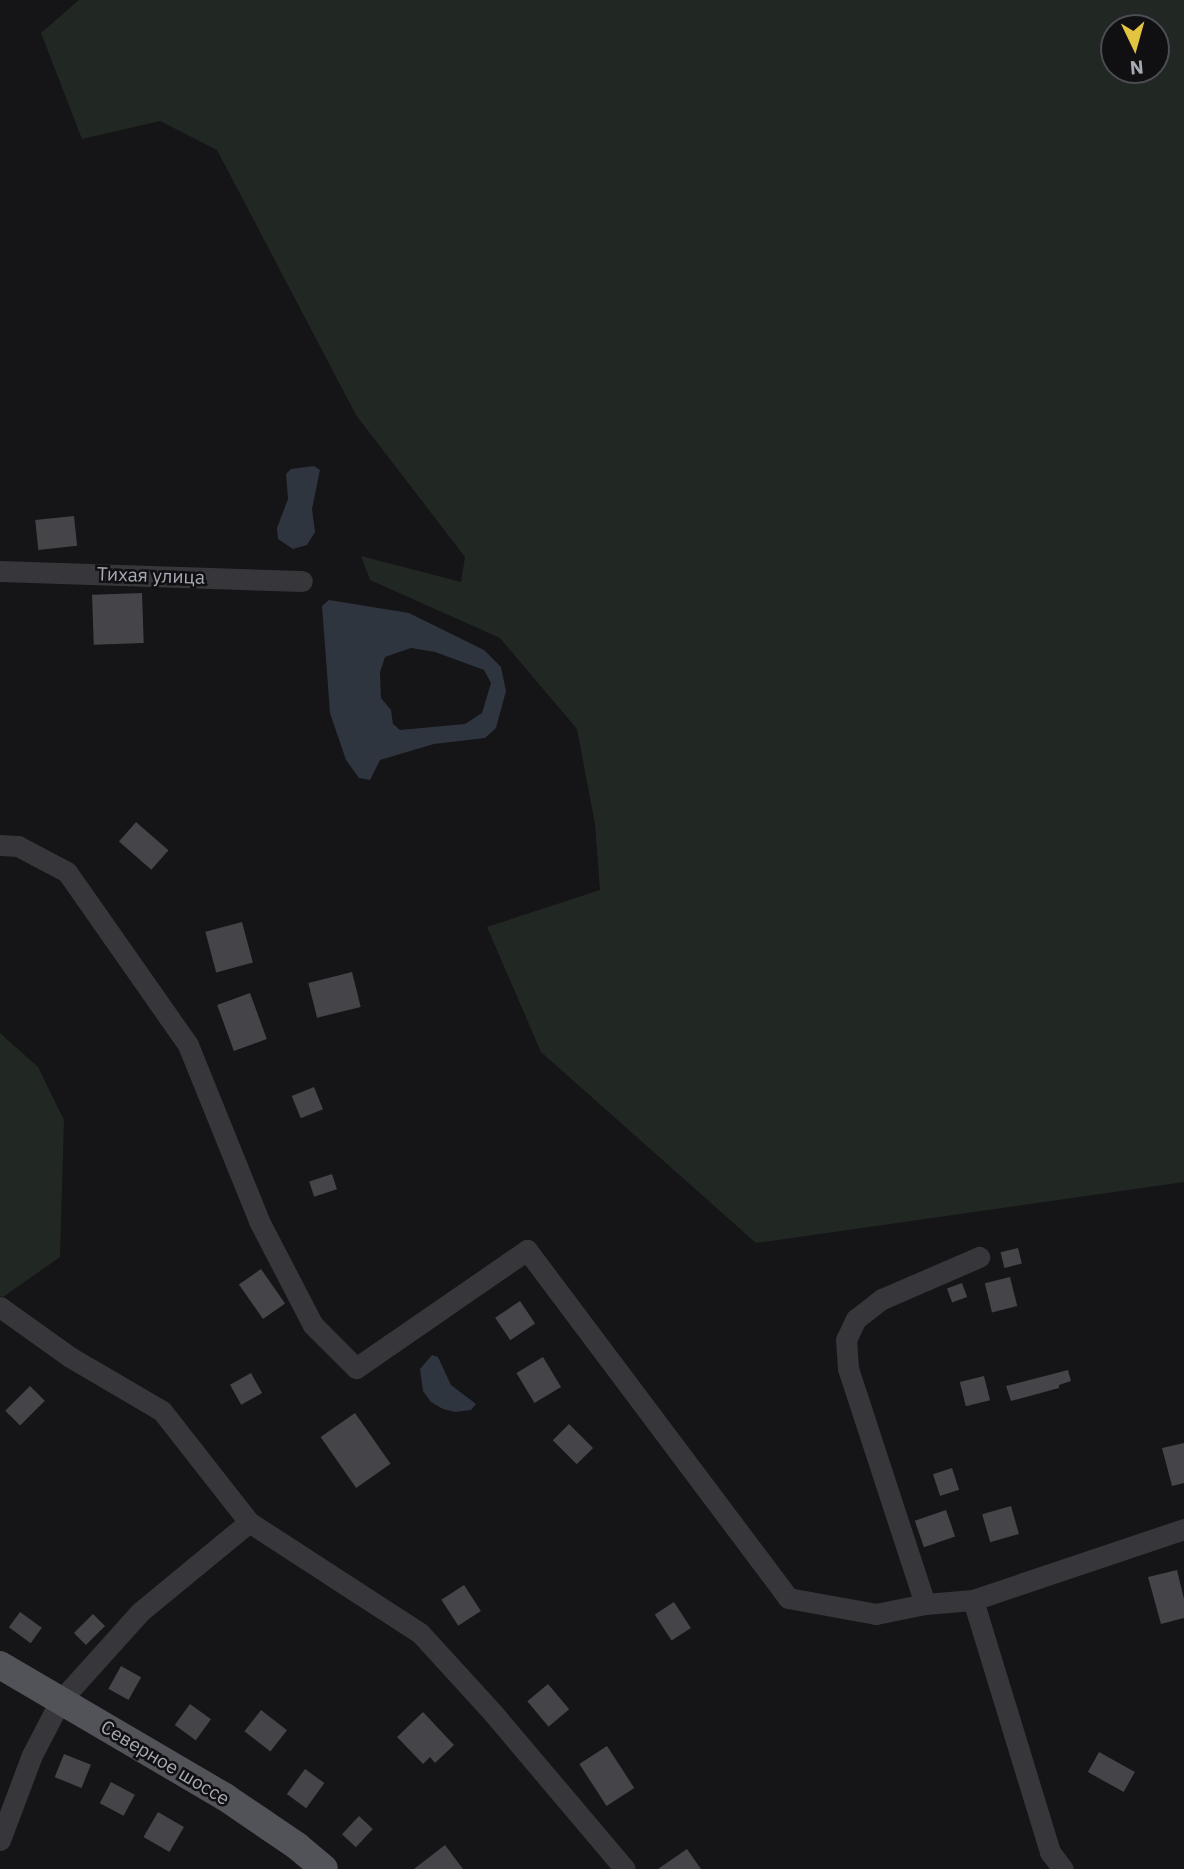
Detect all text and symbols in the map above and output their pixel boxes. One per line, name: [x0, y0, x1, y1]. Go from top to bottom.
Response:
north arrow: [1100, 14, 1170, 84]
text: N: [1129, 55, 1145, 80]
street label: Тихая улица: [97, 563, 205, 589]
street label: Северное шоссе: [97, 1716, 233, 1810]

